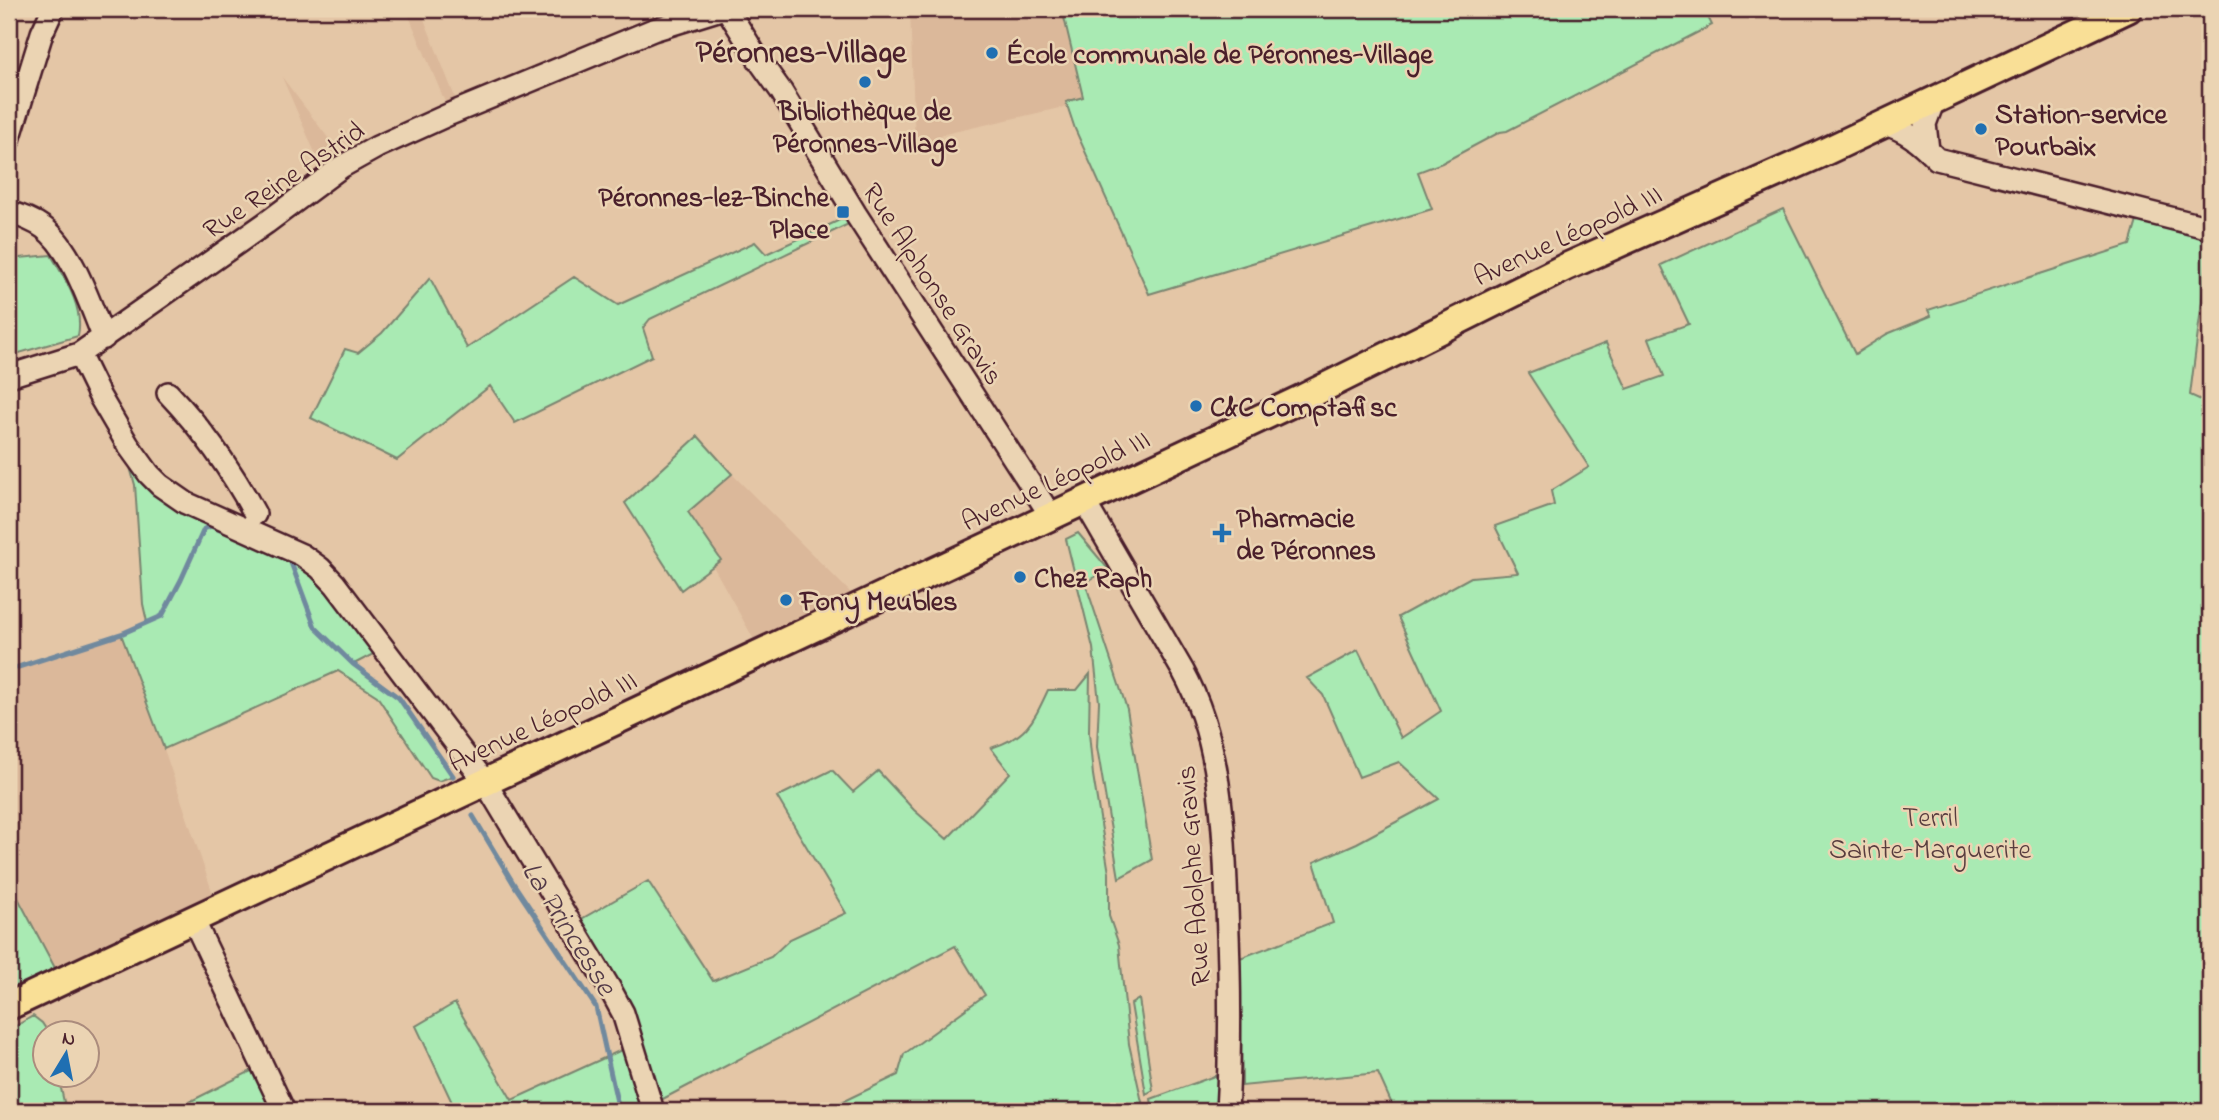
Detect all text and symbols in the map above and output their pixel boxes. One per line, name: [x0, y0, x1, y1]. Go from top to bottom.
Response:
district label: Péronnes-Village: [696, 31, 908, 79]
place label: École communale de Péronnes-Village: [1006, 36, 1434, 78]
marker: École communale de Péronnes-Village: [984, 45, 1000, 61]
marker: Bibliothèque de Péronnes-Village: [857, 74, 873, 90]
place label: Bibliothèque de Péronnes-Village: [773, 93, 959, 167]
place label: Station-service Pourbaix: [1995, 96, 2169, 169]
street label: Rue Reine Astrid: [196, 112, 374, 251]
marker: Station-service Pourbaix: [1973, 121, 1989, 137]
street label: Avenue Léopold III: [1467, 175, 1670, 299]
street label: Rue Alphonse Gravis: [850, 176, 1012, 394]
place label: Péronnes-lez-Binche Place: [598, 179, 830, 252]
marker: Péronnes-lez-Binche Place: [835, 204, 851, 220]
place label: C&C Comptafisc: [1210, 389, 1397, 430]
marker: C&C Comptafisc: [1188, 398, 1204, 414]
street label: Avenue Léopold III: [955, 420, 1158, 544]
place label: Pharmacie de Péronnes: [1236, 500, 1376, 573]
marker: Pharmacie de Péronnes: [1214, 525, 1230, 541]
place label: Chez Raph: [1034, 560, 1152, 601]
marker: Chez Raph: [1012, 569, 1028, 585]
place label: Fony Meubles: [798, 583, 957, 624]
marker: Fony Meubles: [778, 592, 794, 608]
street label: Avenue Léopold III: [442, 661, 645, 785]
street label: Rue Adolphe Gravis: [1167, 764, 1224, 987]
park label: Terril Sainte-Marguerite: [1829, 799, 2031, 872]
water label: La Princesse: [509, 854, 627, 1006]
north arrow: [32, 1018, 102, 1088]
text: N: [60, 1025, 77, 1054]

